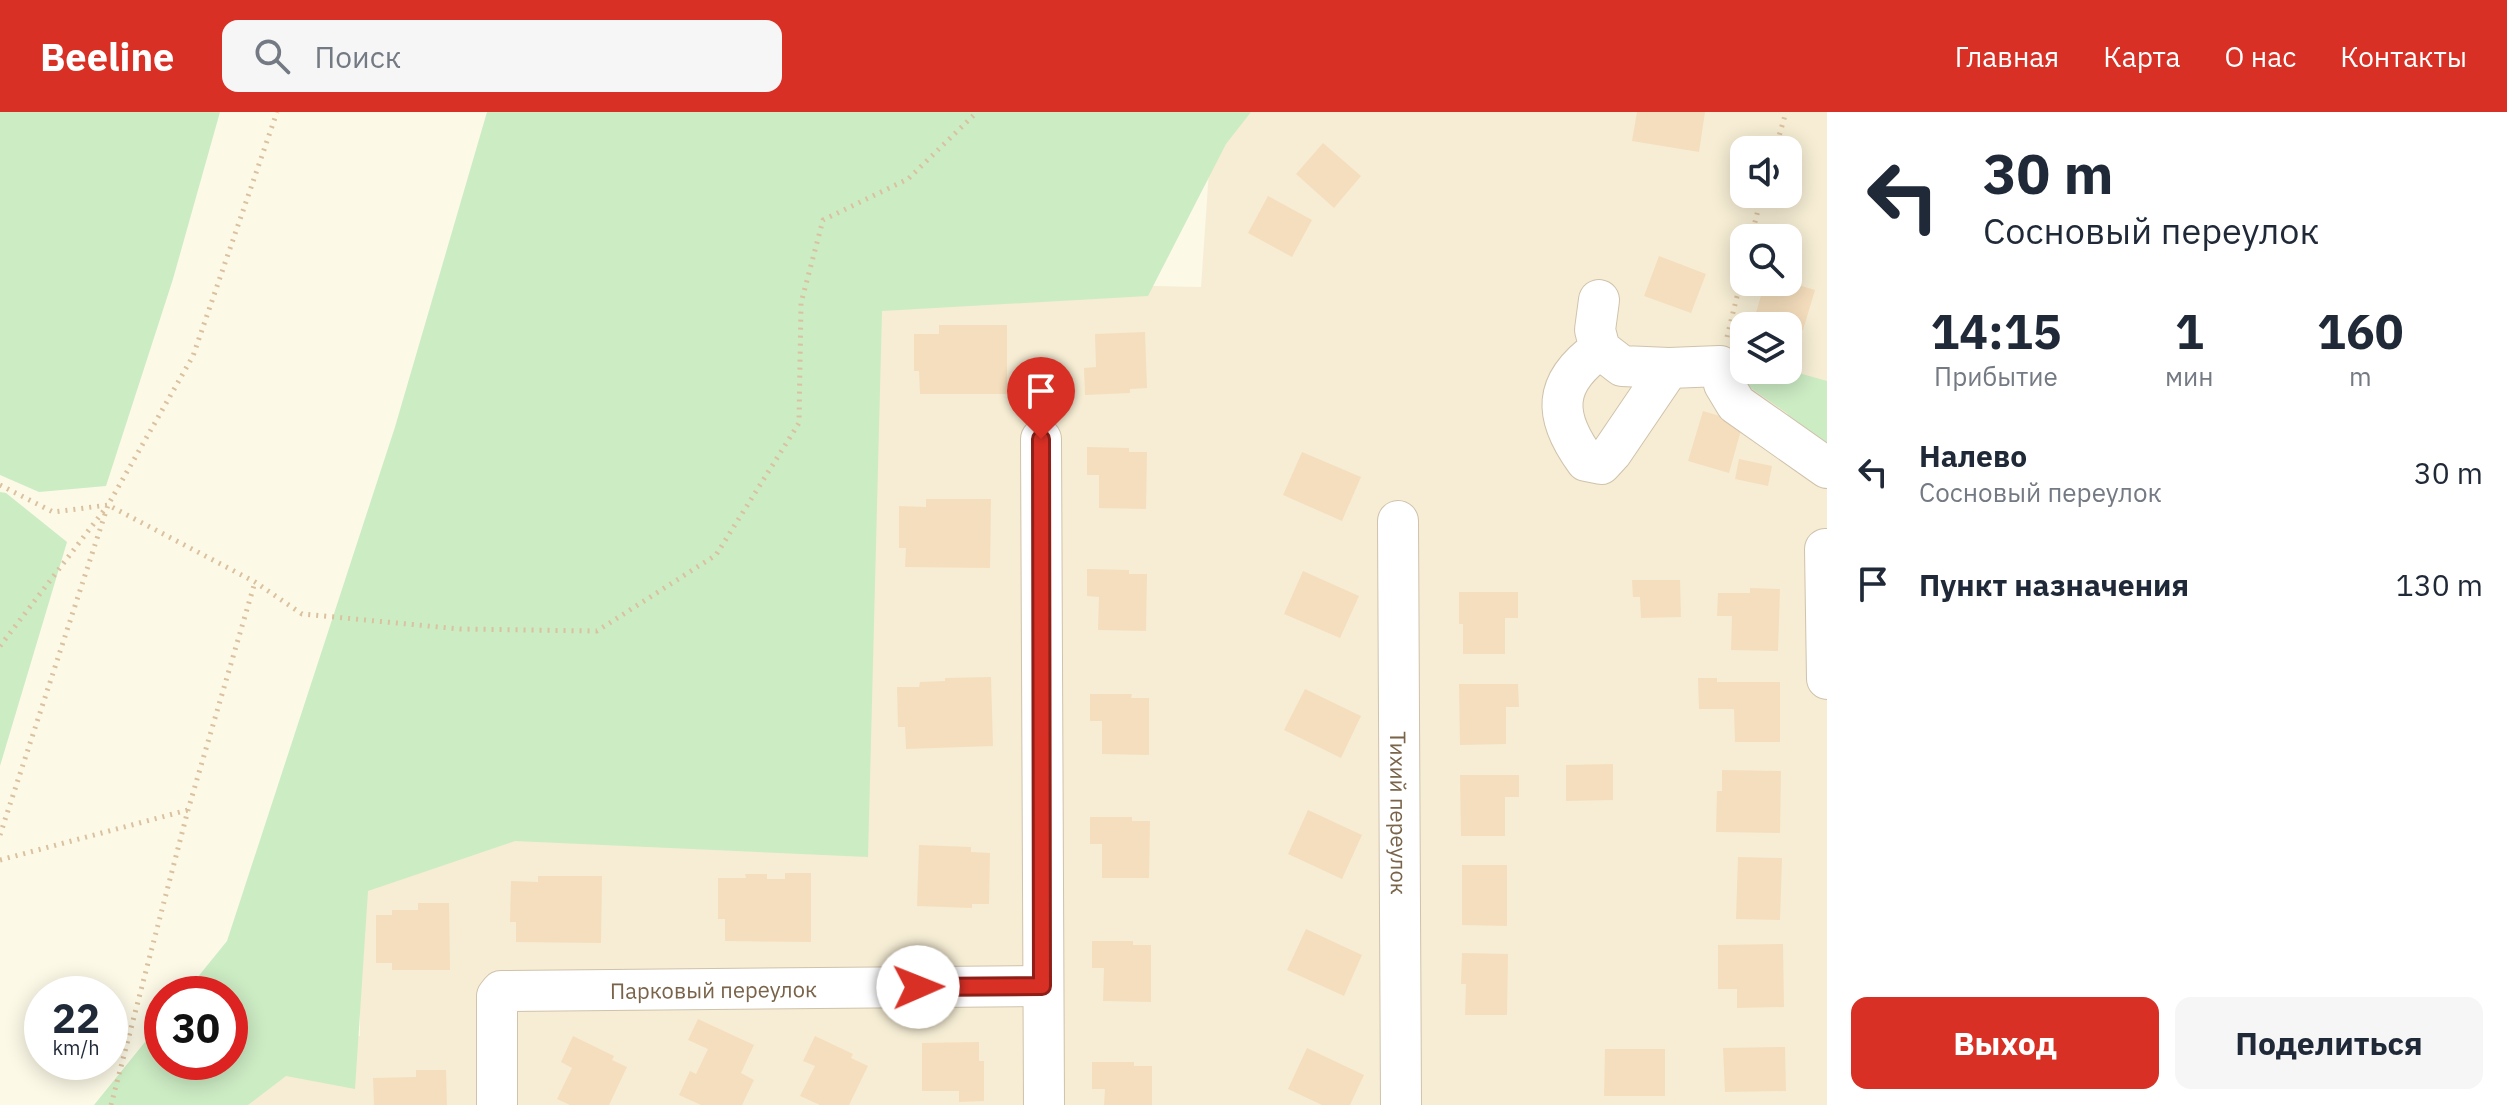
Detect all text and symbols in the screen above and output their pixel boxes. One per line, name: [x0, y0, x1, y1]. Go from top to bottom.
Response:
search box: [222, 20, 782, 92]
text: Beeline: [40, 32, 174, 81]
icon: search: [250, 34, 294, 78]
text: Поиск: [314, 37, 401, 76]
text: Главная: [1955, 38, 2059, 75]
text: Карта: [2103, 38, 2180, 75]
text: О нас: [2224, 38, 2296, 75]
text: Контакты: [2340, 38, 2467, 75]
map controls: [1730, 136, 1802, 384]
button: sound: [1730, 136, 1802, 208]
text: 30 m: [1983, 137, 2113, 209]
icon: left: [1851, 144, 1955, 248]
text: Сосновый переулок: [1983, 207, 2319, 254]
button: search: [1730, 224, 1802, 296]
text: 14:15: [1930, 300, 2062, 362]
text: 1: [2175, 300, 2204, 362]
text: 160: [2317, 300, 2404, 362]
button: layers: [1730, 312, 1802, 384]
pin: [1007, 357, 1075, 439]
text: Прибытие: [1934, 359, 2058, 393]
text: мин: [2165, 359, 2214, 393]
text: m: [2349, 359, 2372, 393]
icon: arrive: [1019, 369, 1063, 413]
text: Налево: [1919, 436, 2027, 475]
icon: left: [1851, 450, 1895, 494]
text: 30 m: [2414, 453, 2483, 492]
text: Сосновый переулок: [1919, 475, 2162, 509]
icon: arrive: [1851, 562, 1895, 606]
text: Пункт назначения: [1919, 565, 2189, 604]
text: 130 m: [2396, 565, 2483, 604]
street label: Тихий переулок: [1385, 731, 1414, 895]
position arrow: [876, 945, 960, 1029]
street label: Парковый переулок: [610, 974, 817, 1004]
speed limit sign: 30: [144, 976, 248, 1080]
text: 22: [52, 992, 100, 1044]
button: Выход: [1851, 997, 2159, 1089]
button: Поделиться: [2175, 997, 2483, 1089]
text: km/h: [52, 1034, 100, 1061]

